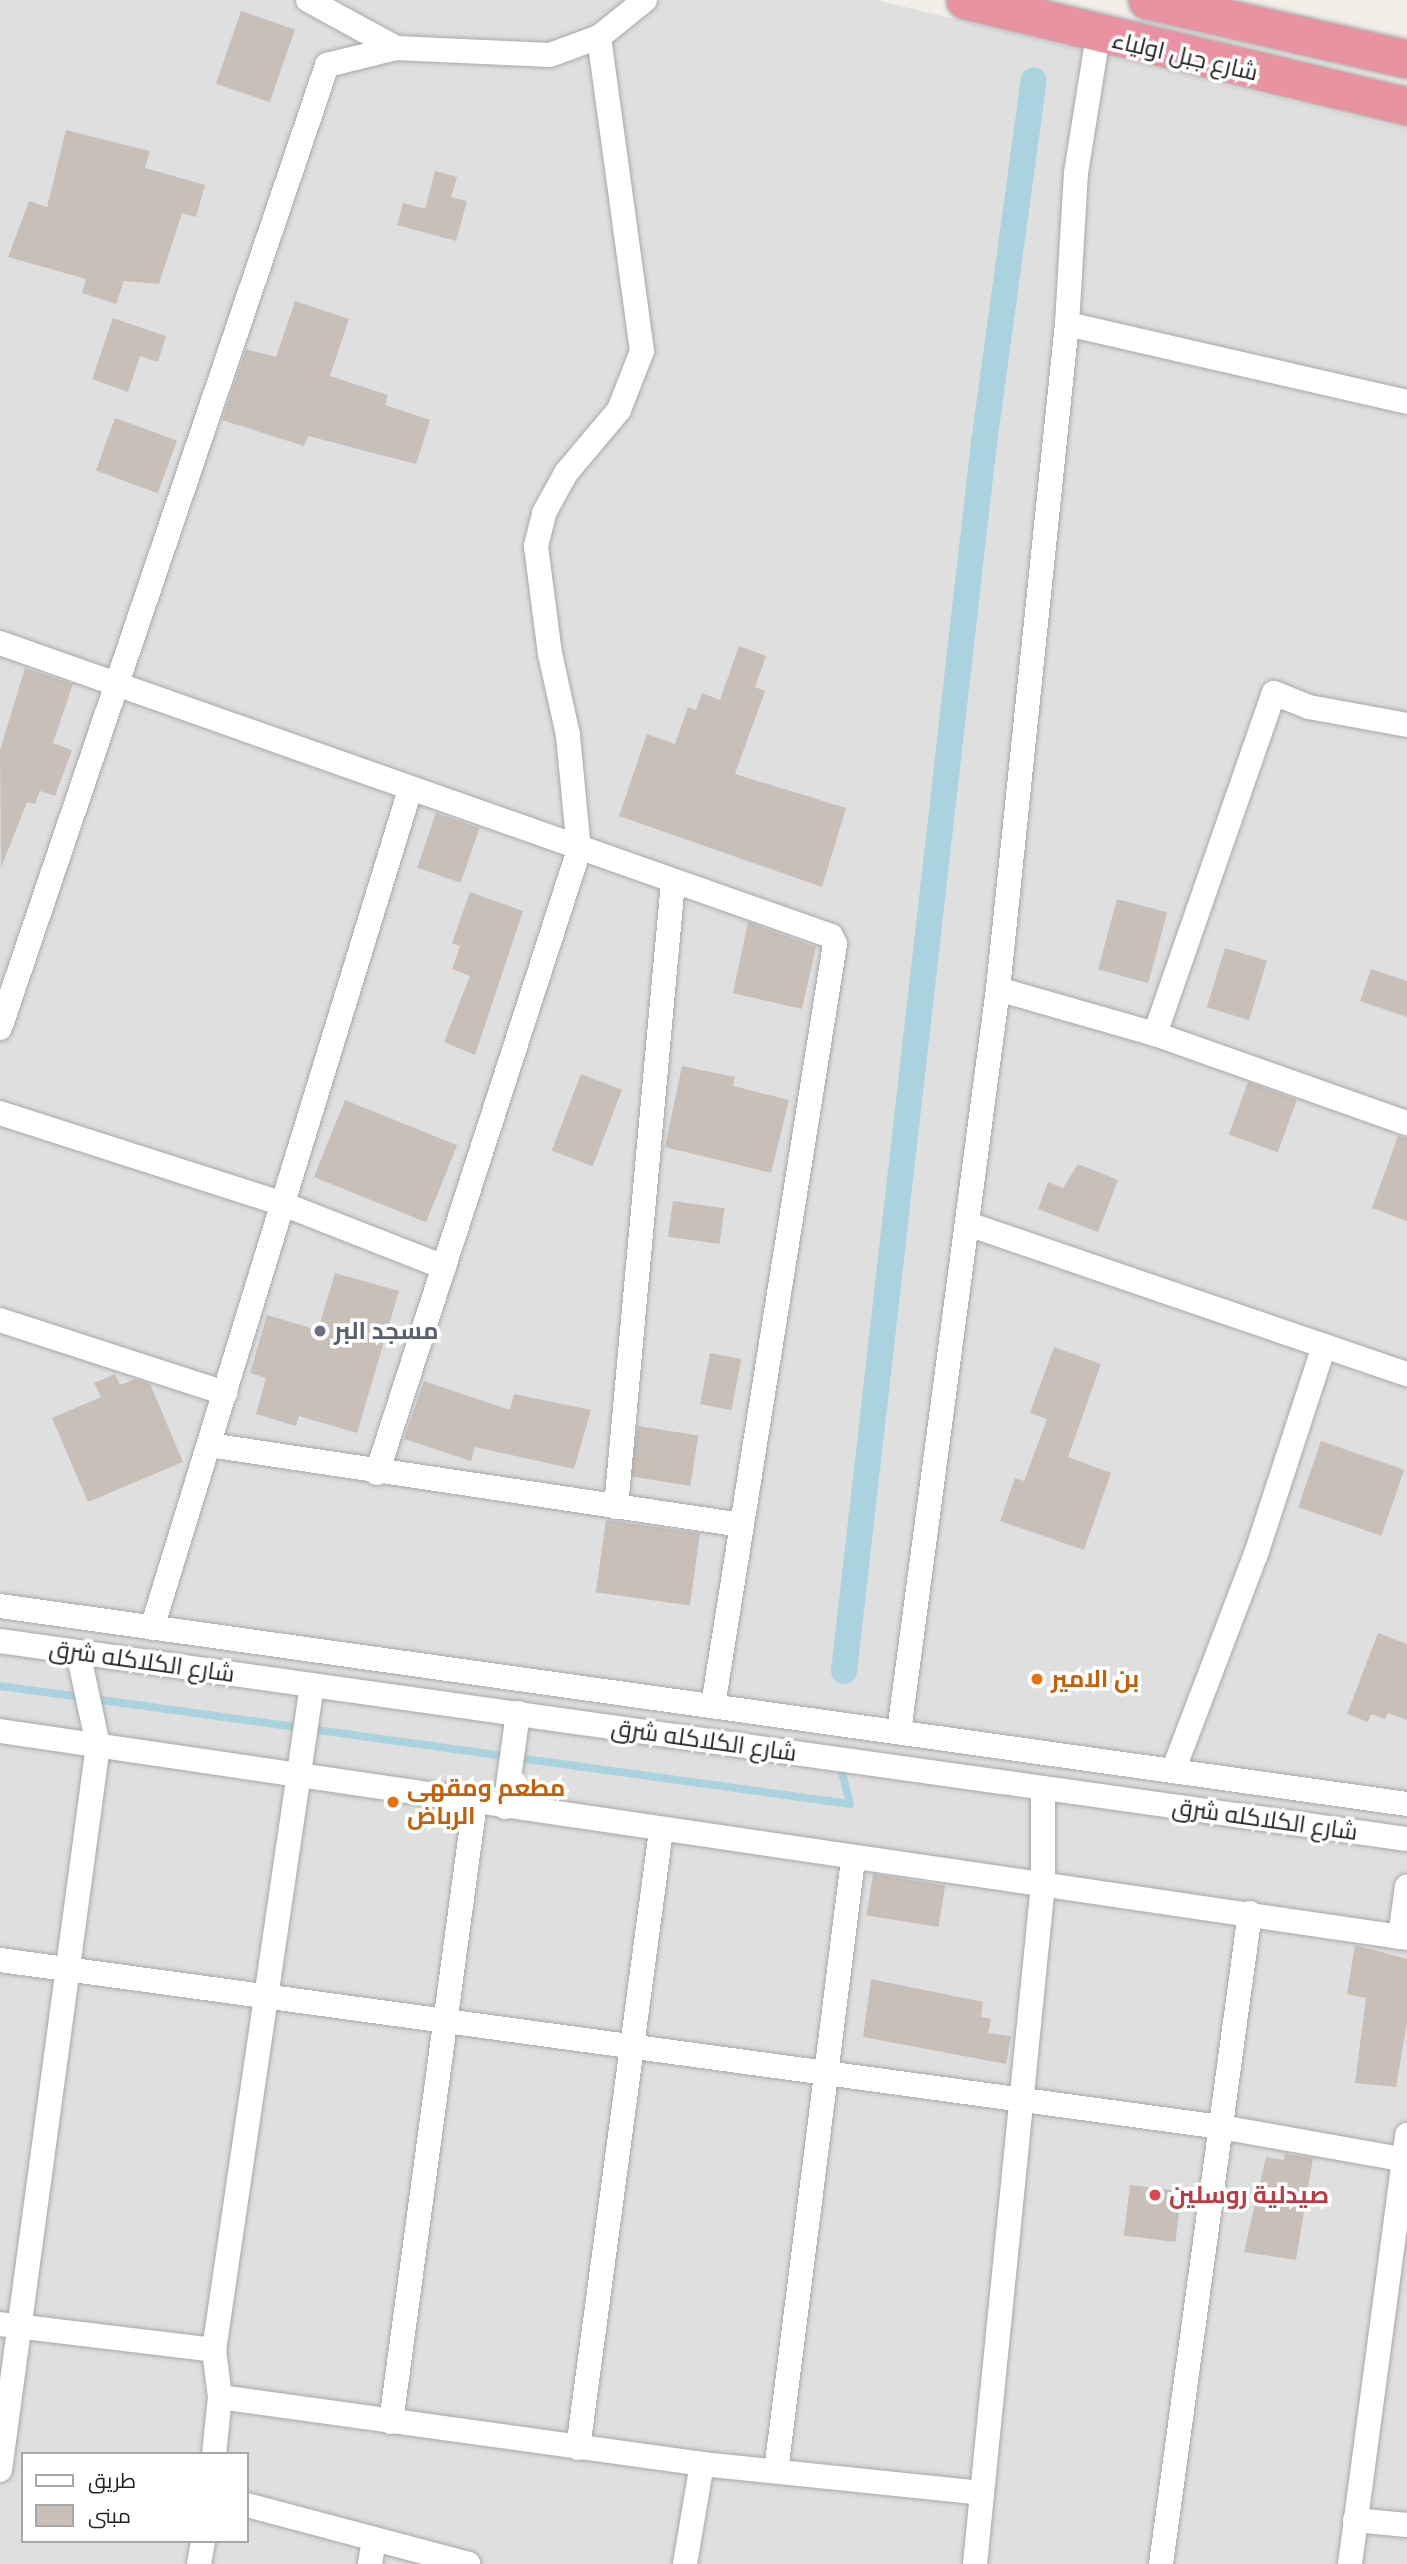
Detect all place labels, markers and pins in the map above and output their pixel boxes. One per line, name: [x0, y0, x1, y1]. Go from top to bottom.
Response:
place label: مسجد البر: [334, 1317, 438, 1345]
marker: مسجد البر: [312, 1323, 328, 1339]
place label: بن الامير: [1051, 1665, 1139, 1693]
marker: بن الامير: [1029, 1671, 1045, 1687]
place label: مطعم ومقهى الرباض: [407, 1774, 565, 1830]
marker: مطعم ومقهى الرباض: [385, 1794, 401, 1810]
place label: صيدلية روسلين: [1169, 2181, 1329, 2209]
marker: صيدلية روسلين: [1147, 2187, 1163, 2203]

